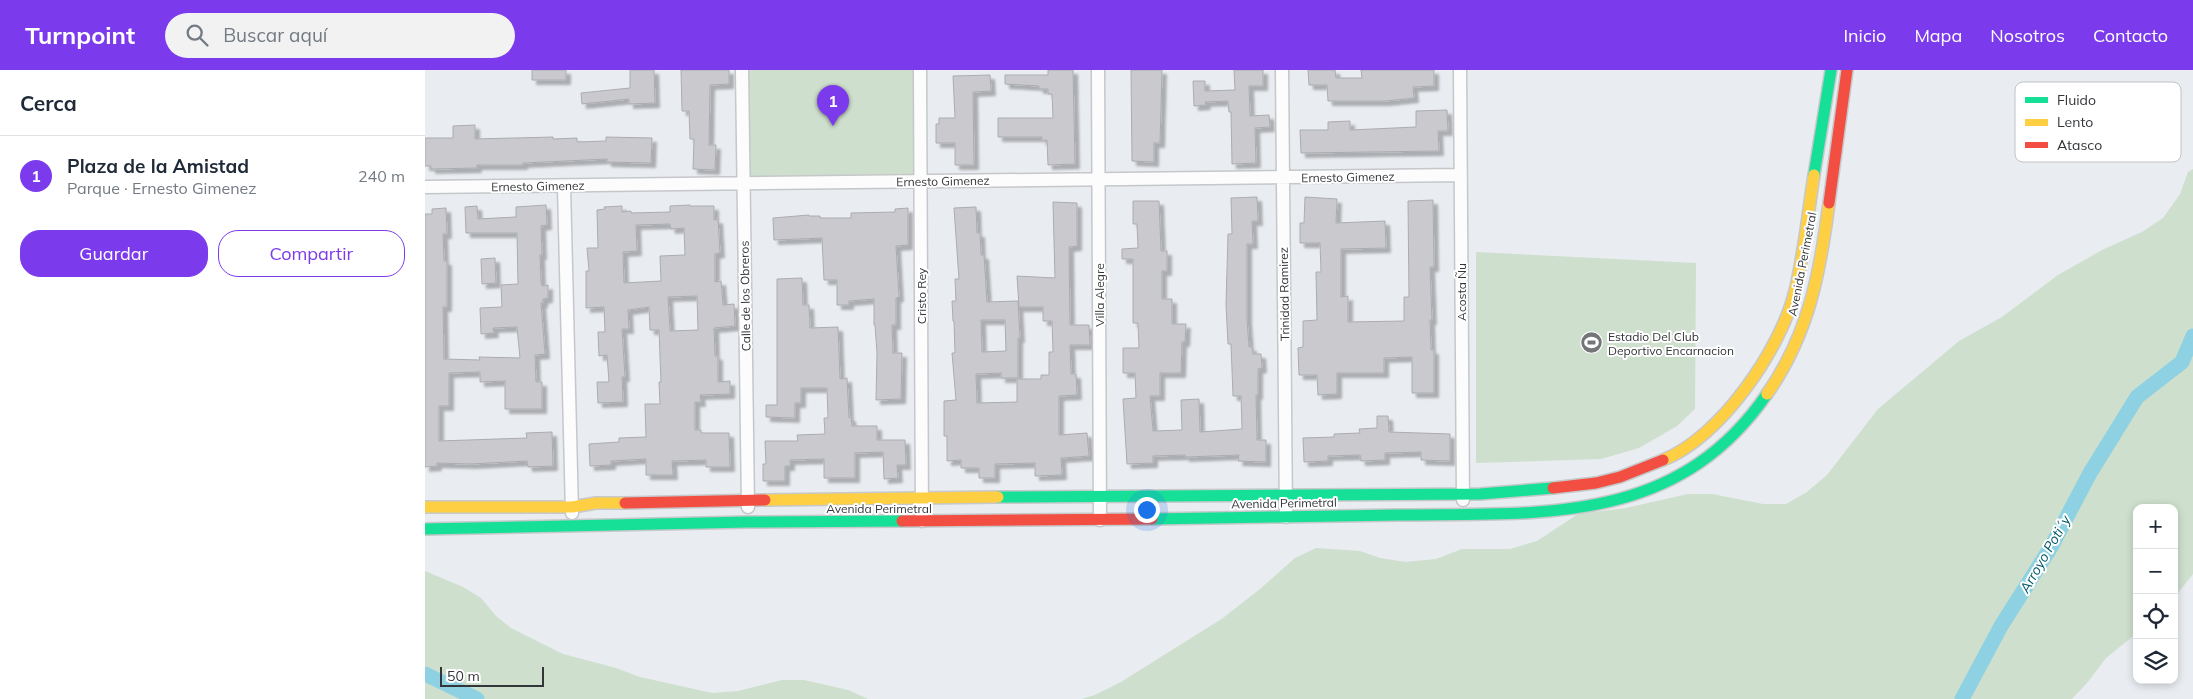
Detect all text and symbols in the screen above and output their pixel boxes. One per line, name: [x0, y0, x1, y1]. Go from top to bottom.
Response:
search box: [165, 13, 515, 58]
text: Turnpoint: [25, 20, 135, 50]
icon: search: [183, 21, 211, 49]
text: Buscar aquí: [223, 23, 327, 47]
text: Inicio: [1843, 24, 1886, 47]
text: Mapa: [1914, 24, 1962, 47]
text: Nosotros: [1990, 24, 2065, 47]
text: Contacto: [2093, 24, 2168, 47]
legend: [2015, 82, 2181, 162]
pin: 1: [817, 85, 849, 126]
text: Cerca: [20, 90, 77, 116]
text: Fluido: [2057, 91, 2096, 109]
text: Lento: [2057, 113, 2093, 131]
text: Atasco: [2057, 136, 2102, 154]
text: Plaza de la Amistad: [67, 154, 249, 178]
text: 1: [31, 166, 41, 186]
text: 240 m: [358, 166, 405, 186]
street label: Ernesto Gimenez: [1301, 169, 1395, 185]
street label: Ernesto Gimenez: [896, 173, 990, 189]
text: Parque · Ernesto Gimenez: [67, 178, 257, 198]
street label: Ernesto Gimenez: [491, 178, 585, 194]
street label: Avenida Perimetral: [1785, 211, 1819, 317]
button: Guardar: [20, 230, 208, 277]
button: Compartir: [218, 230, 405, 277]
street label: Calle de los Obreros: [737, 241, 753, 351]
street label: Trinidad Ramirez: [1276, 247, 1292, 341]
street label: Villa Alegre: [1092, 263, 1107, 327]
street label: Acosta Ñu: [1454, 263, 1469, 321]
street label: Cristo Rey: [914, 267, 929, 324]
place label: Estadio Del Club Deportivo Encarnacion: [1608, 329, 1734, 358]
sports icon: Estadio Del Club Deportivo Encarnacion: [1580, 331, 1604, 355]
street label: Avenida Perimetral: [1231, 495, 1337, 511]
your location: [1134, 497, 1160, 523]
street label: Avenida Perimetral: [826, 501, 932, 516]
map controls: [2133, 504, 2178, 684]
button: +: [2133, 504, 2178, 549]
water label: Arroyo Poti´y: [2015, 512, 2075, 597]
button: −: [2133, 549, 2178, 594]
button: locate: [2133, 594, 2178, 639]
button: layers: [2133, 639, 2178, 684]
scale bar: [440, 664, 544, 687]
text: 50 m: [447, 667, 480, 685]

